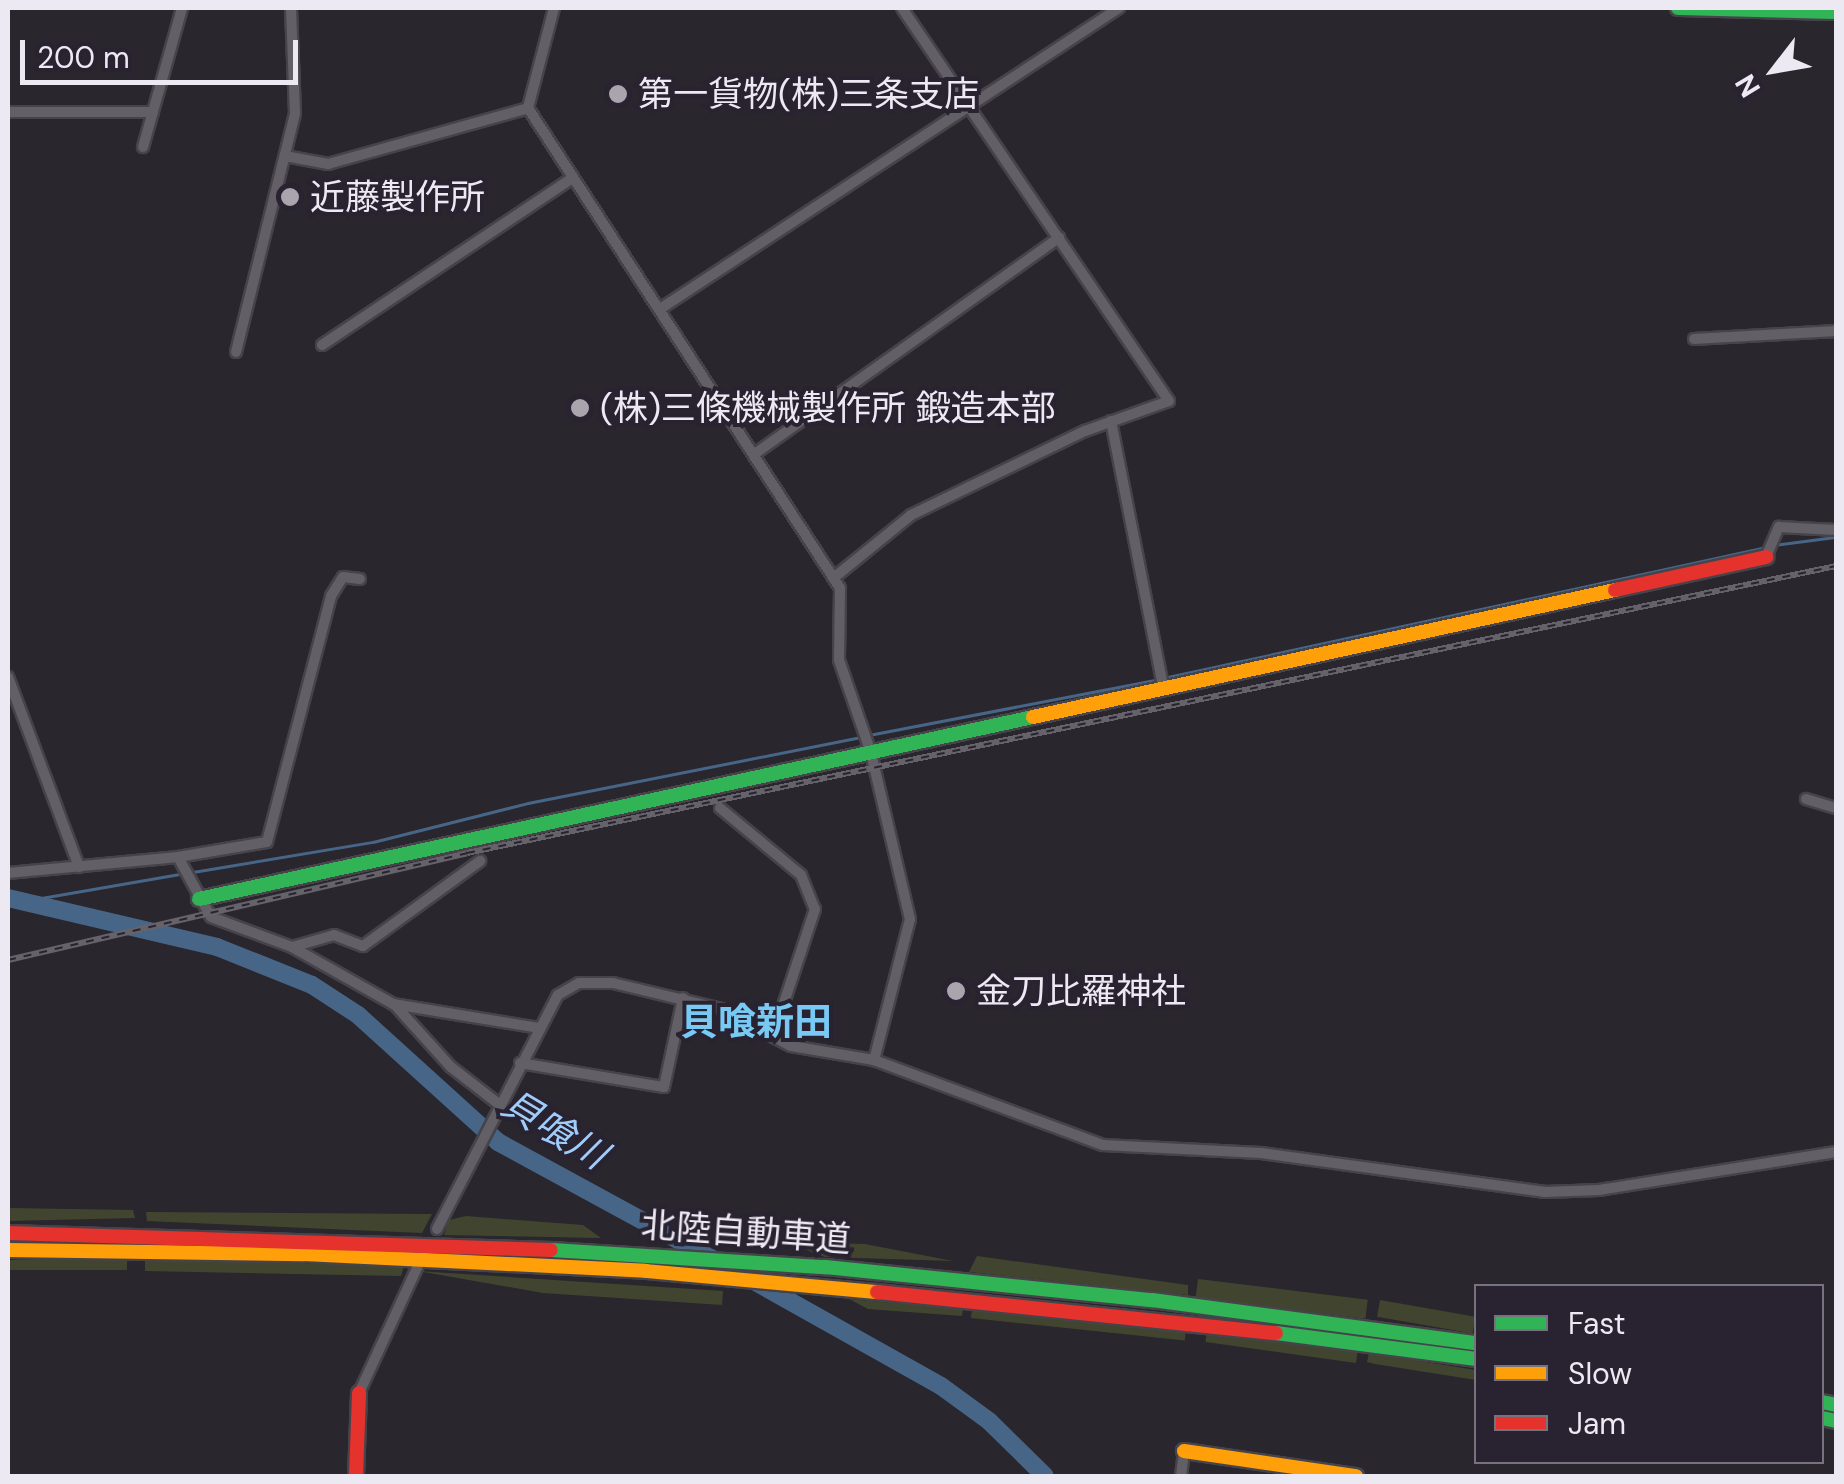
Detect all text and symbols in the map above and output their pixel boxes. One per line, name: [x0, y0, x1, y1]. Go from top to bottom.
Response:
scale bar: [25, 20, 302, 82]
north arrow: [1724, 20, 1824, 120]
text: 200 m: [37, 38, 130, 77]
text: N: [1727, 67, 1769, 104]
place label: 第一貨物(株)三条支店: [638, 73, 979, 115]
marker: 第一貨物(株)三条支店: [607, 83, 629, 105]
place label: 近藤製作所: [310, 176, 485, 218]
marker: 近藤製作所: [279, 186, 301, 208]
place label: (株)三條機械製作所 鍛造本部: [600, 387, 1055, 429]
marker: (株)三條機械製作所 鍛造本部: [569, 397, 591, 419]
place label: 金刀比羅神社: [976, 970, 1186, 1012]
marker: 金刀比羅神社: [945, 980, 967, 1002]
district label: 貝喰新田: [680, 1000, 832, 1046]
water label: 貝喰川: [493, 1081, 615, 1179]
street label: 北陸自動車道: [640, 1204, 852, 1260]
legend: [1474, 1284, 1824, 1464]
text: Fast: [1568, 1304, 1626, 1343]
text: Slow: [1568, 1354, 1632, 1393]
text: Jam: [1568, 1404, 1626, 1443]

